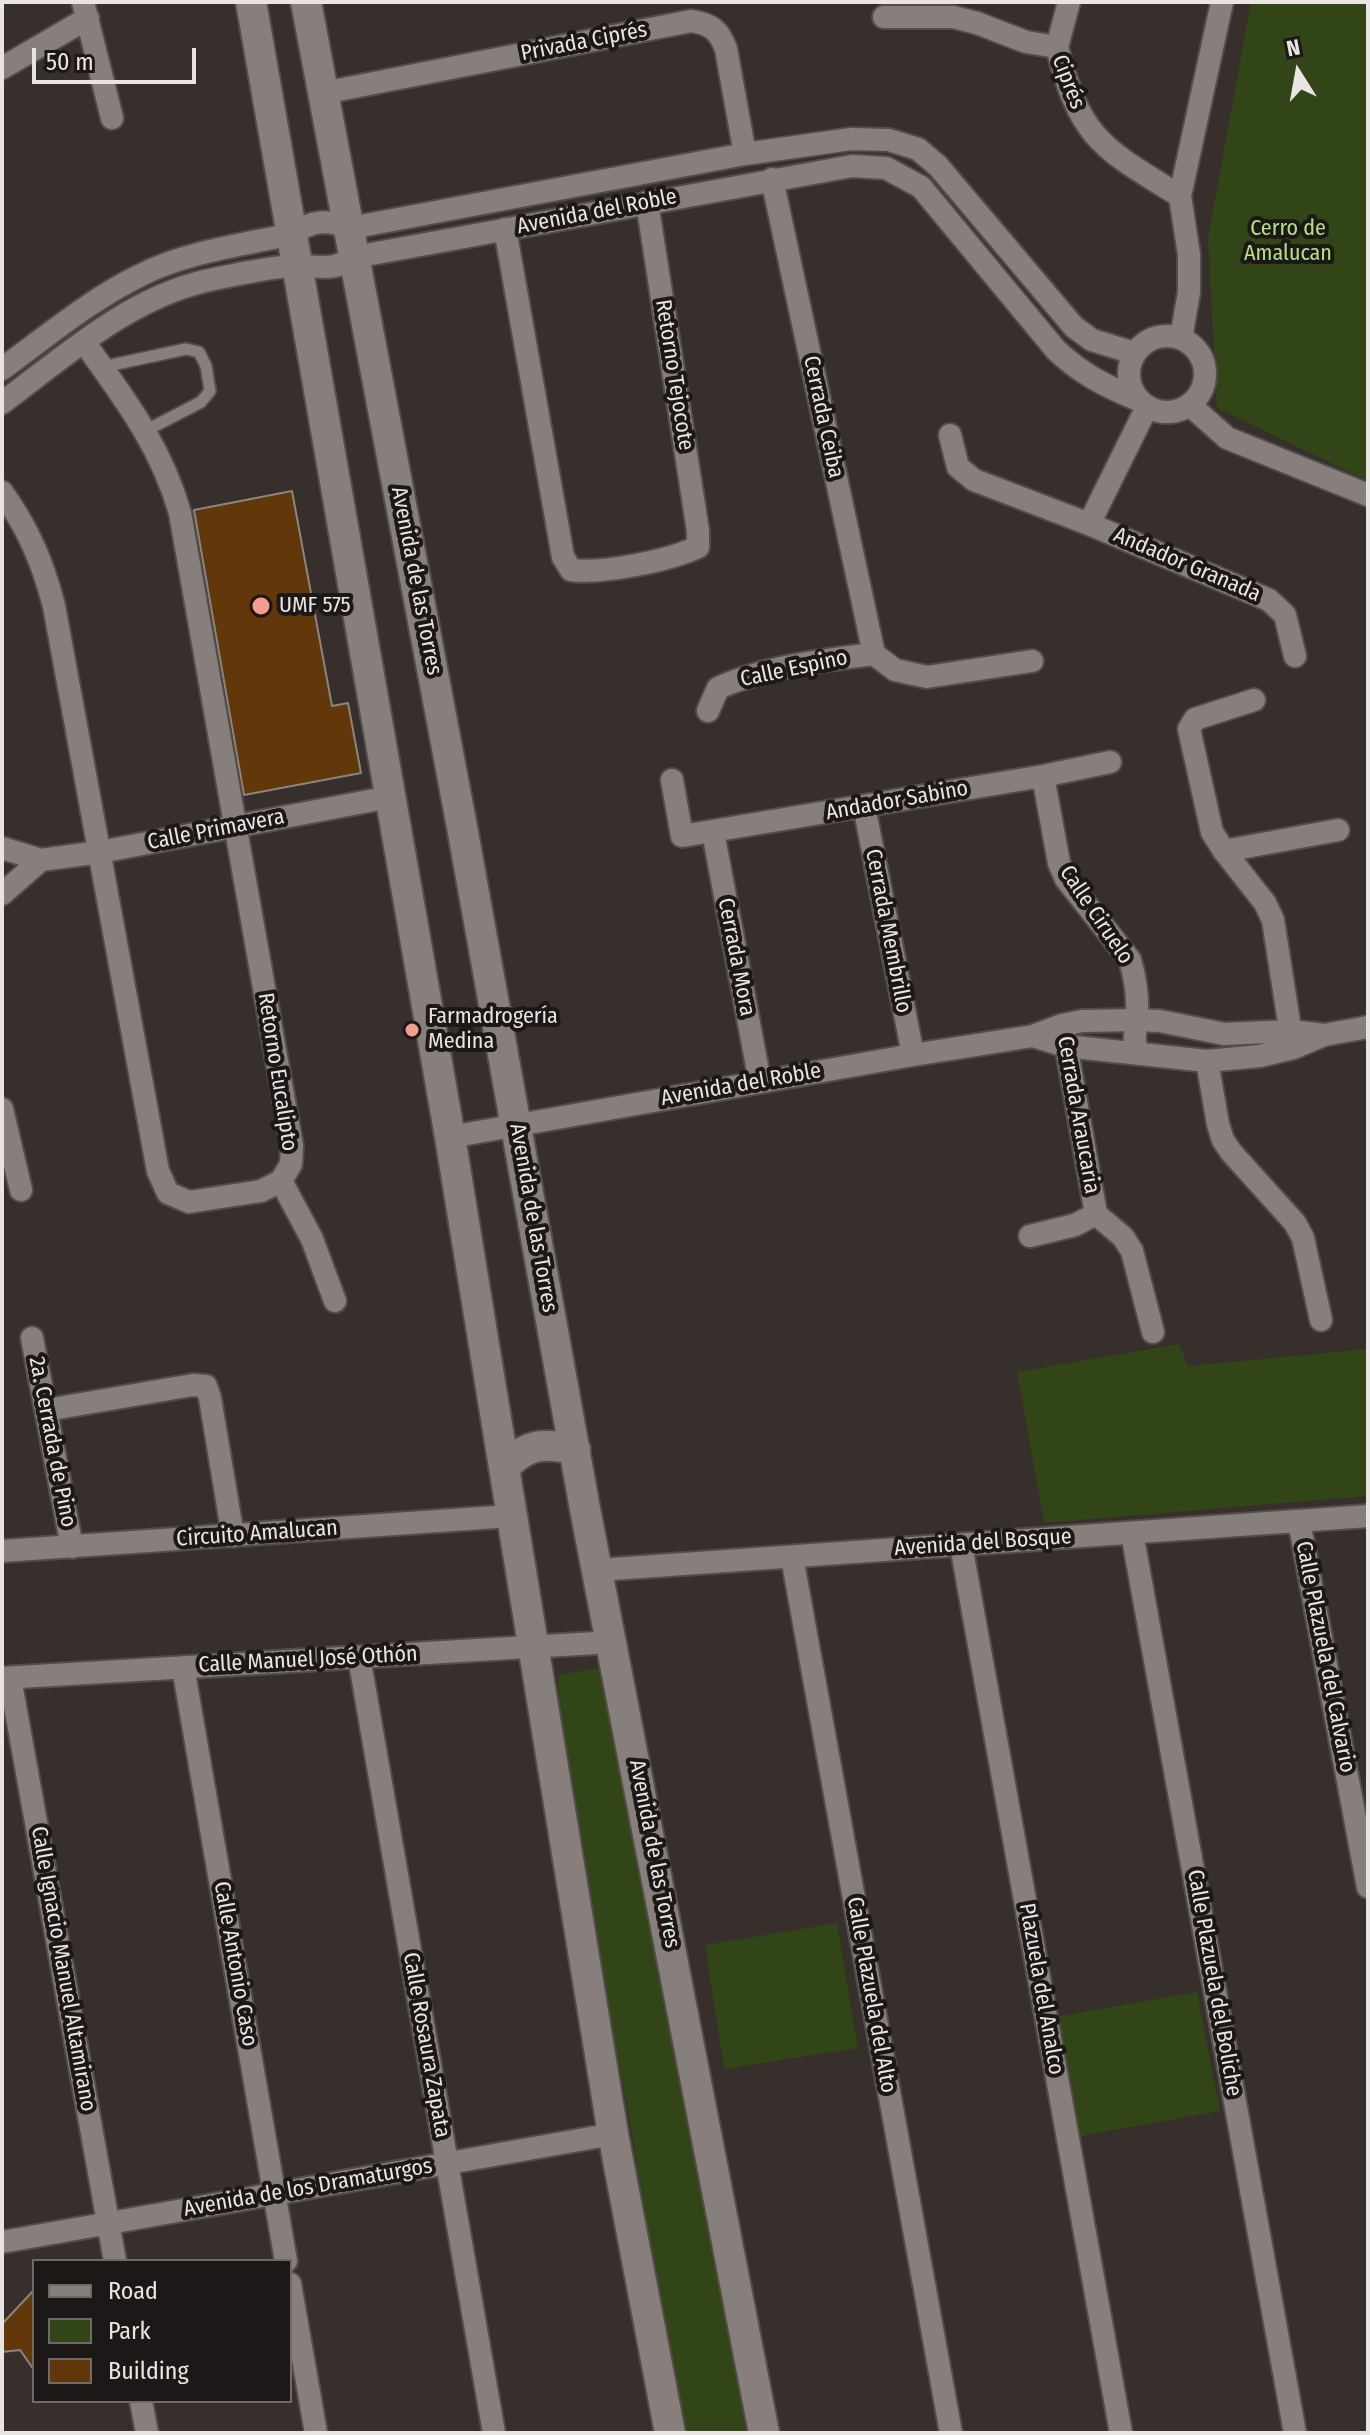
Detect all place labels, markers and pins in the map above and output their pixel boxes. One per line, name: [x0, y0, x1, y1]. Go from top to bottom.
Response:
place label: UMF 575: [279, 593, 351, 619]
marker: UMF 575: [250, 595, 272, 617]
place label: Farmadrogería Medina: [428, 1004, 558, 1056]
marker: Farmadrogería Medina: [403, 1021, 421, 1039]

